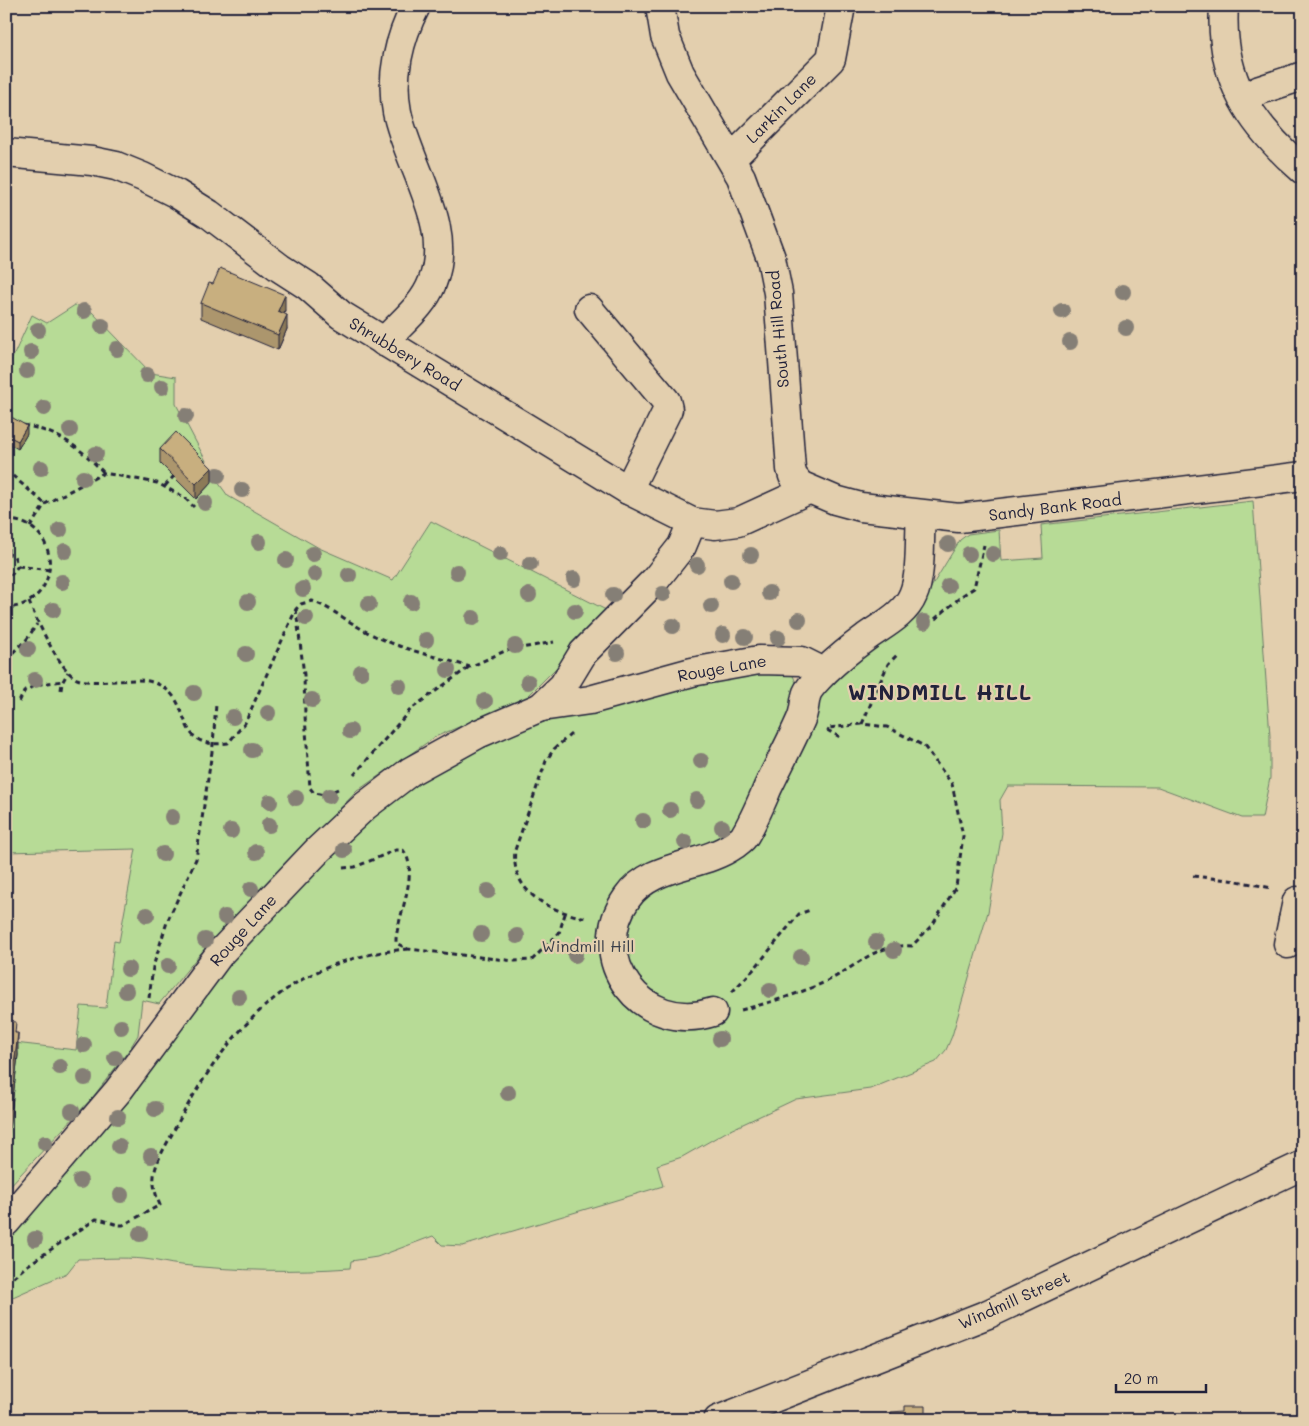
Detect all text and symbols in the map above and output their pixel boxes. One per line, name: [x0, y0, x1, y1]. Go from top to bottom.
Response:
street label: Larkin Lane: [741, 68, 820, 147]
street label: South Hill Road: [762, 269, 793, 389]
street label: Shrubbery Road: [346, 312, 465, 395]
street label: Sandy Bank Road: [987, 488, 1123, 525]
street label: Rouge Lane: [676, 649, 768, 686]
district label: WINDMILL HILL: [848, 678, 1032, 705]
street label: Rouge Lane: [205, 889, 281, 970]
park label: Windmill Hill: [541, 935, 635, 956]
street label: Windmill Street: [955, 1266, 1073, 1333]
scale bar: [1116, 1361, 1206, 1393]
text: 20 m: [1124, 1368, 1158, 1388]

